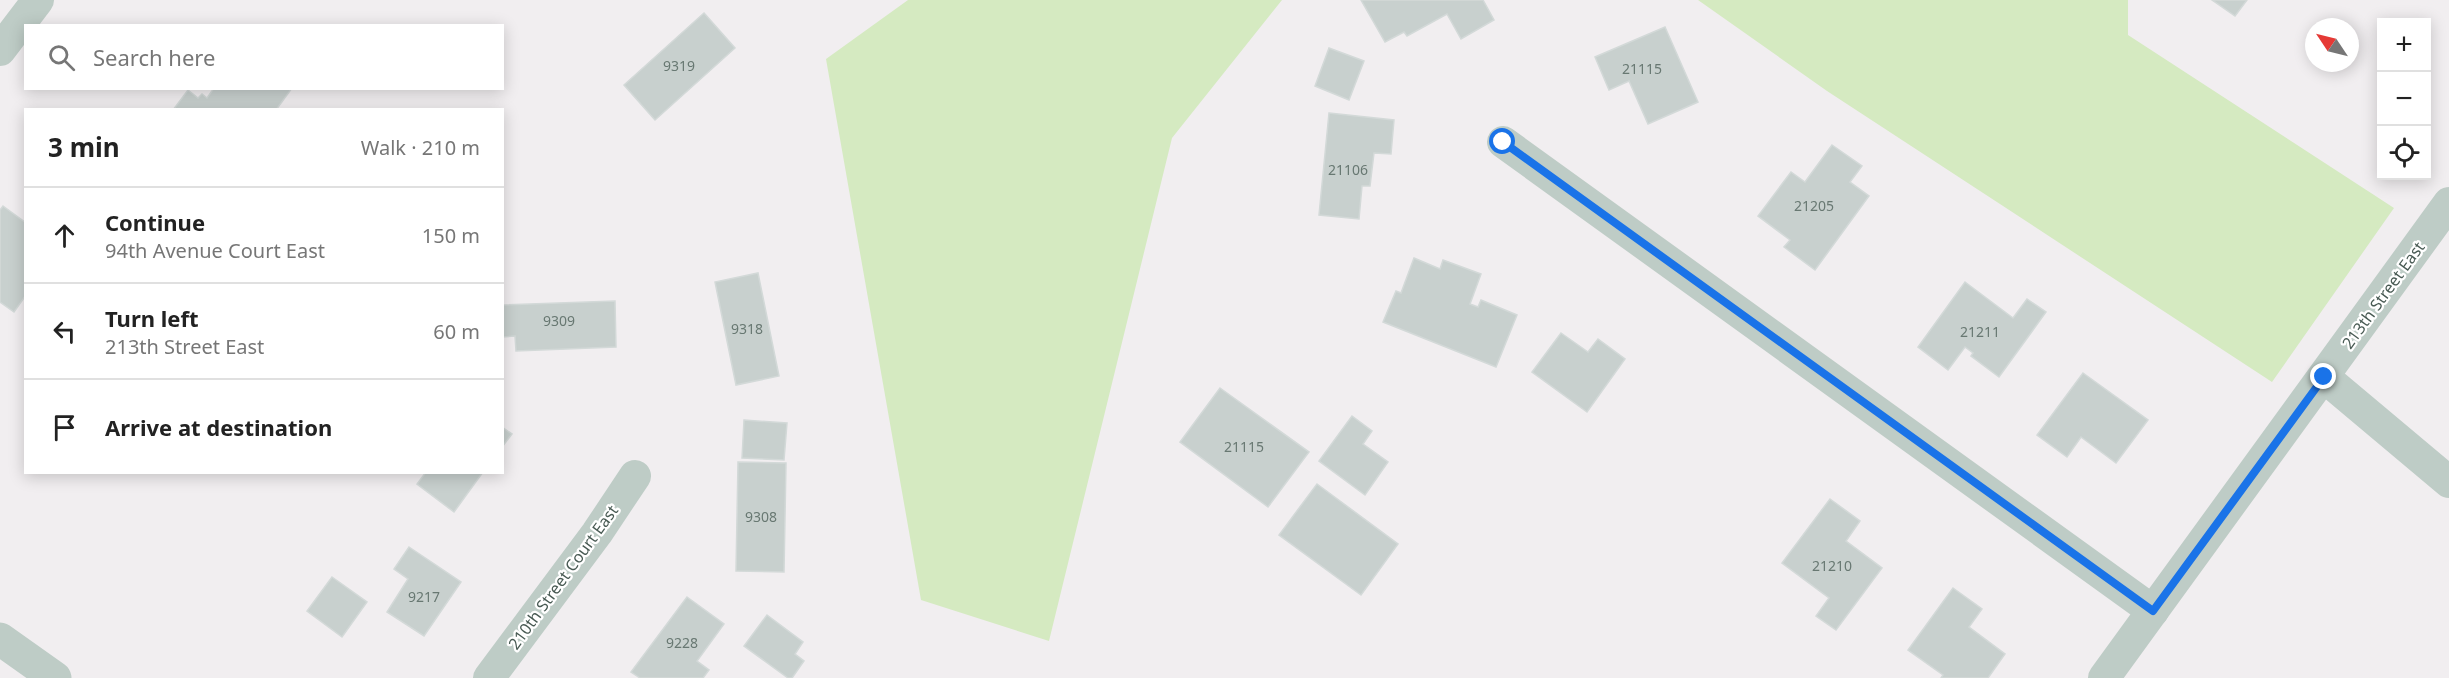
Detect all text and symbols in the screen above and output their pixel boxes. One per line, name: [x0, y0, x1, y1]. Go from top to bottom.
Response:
north arrow: [2305, 18, 2359, 72]
map controls: [2377, 18, 2431, 180]
button: +: [2377, 18, 2431, 72]
search box: [24, 24, 504, 90]
icon: search: [45, 41, 78, 74]
text: Search here: [93, 42, 215, 72]
house number: 9319: [663, 56, 695, 75]
house number: 21115: [1622, 59, 1662, 78]
button: −: [2377, 72, 2431, 126]
button: locate: [2377, 126, 2431, 180]
route start: [1489, 128, 1515, 154]
text: 3 min: [48, 129, 120, 165]
text: Walk · 210 m: [361, 134, 480, 161]
house number: 21106: [1328, 160, 1368, 179]
house number: 21205: [1794, 196, 1834, 215]
text: Continue: [105, 207, 205, 237]
icon: ahead: [48, 219, 81, 252]
text: 150 m: [422, 222, 480, 249]
text: 94th Avenue Court East: [105, 237, 325, 264]
street label: 213th Street East: [2337, 237, 2429, 353]
text: Turn left: [105, 303, 199, 333]
house number: 9309: [543, 311, 575, 330]
icon: left: [48, 315, 81, 348]
text: 60 m: [433, 318, 480, 345]
house number: 9318: [731, 319, 763, 338]
house number: 21211: [1960, 322, 2000, 341]
text: 213th Street East: [105, 333, 264, 360]
route end: [2310, 363, 2336, 389]
icon: arrive: [48, 411, 81, 444]
text: Arrive at destination: [105, 412, 332, 442]
house number: 21115: [1224, 437, 1264, 456]
street label: 210th Street Court East: [503, 500, 623, 654]
house number: 9308: [745, 507, 777, 526]
house number: 21210: [1812, 556, 1852, 575]
house number: 9217: [408, 587, 440, 606]
house number: 9228: [666, 633, 698, 652]

